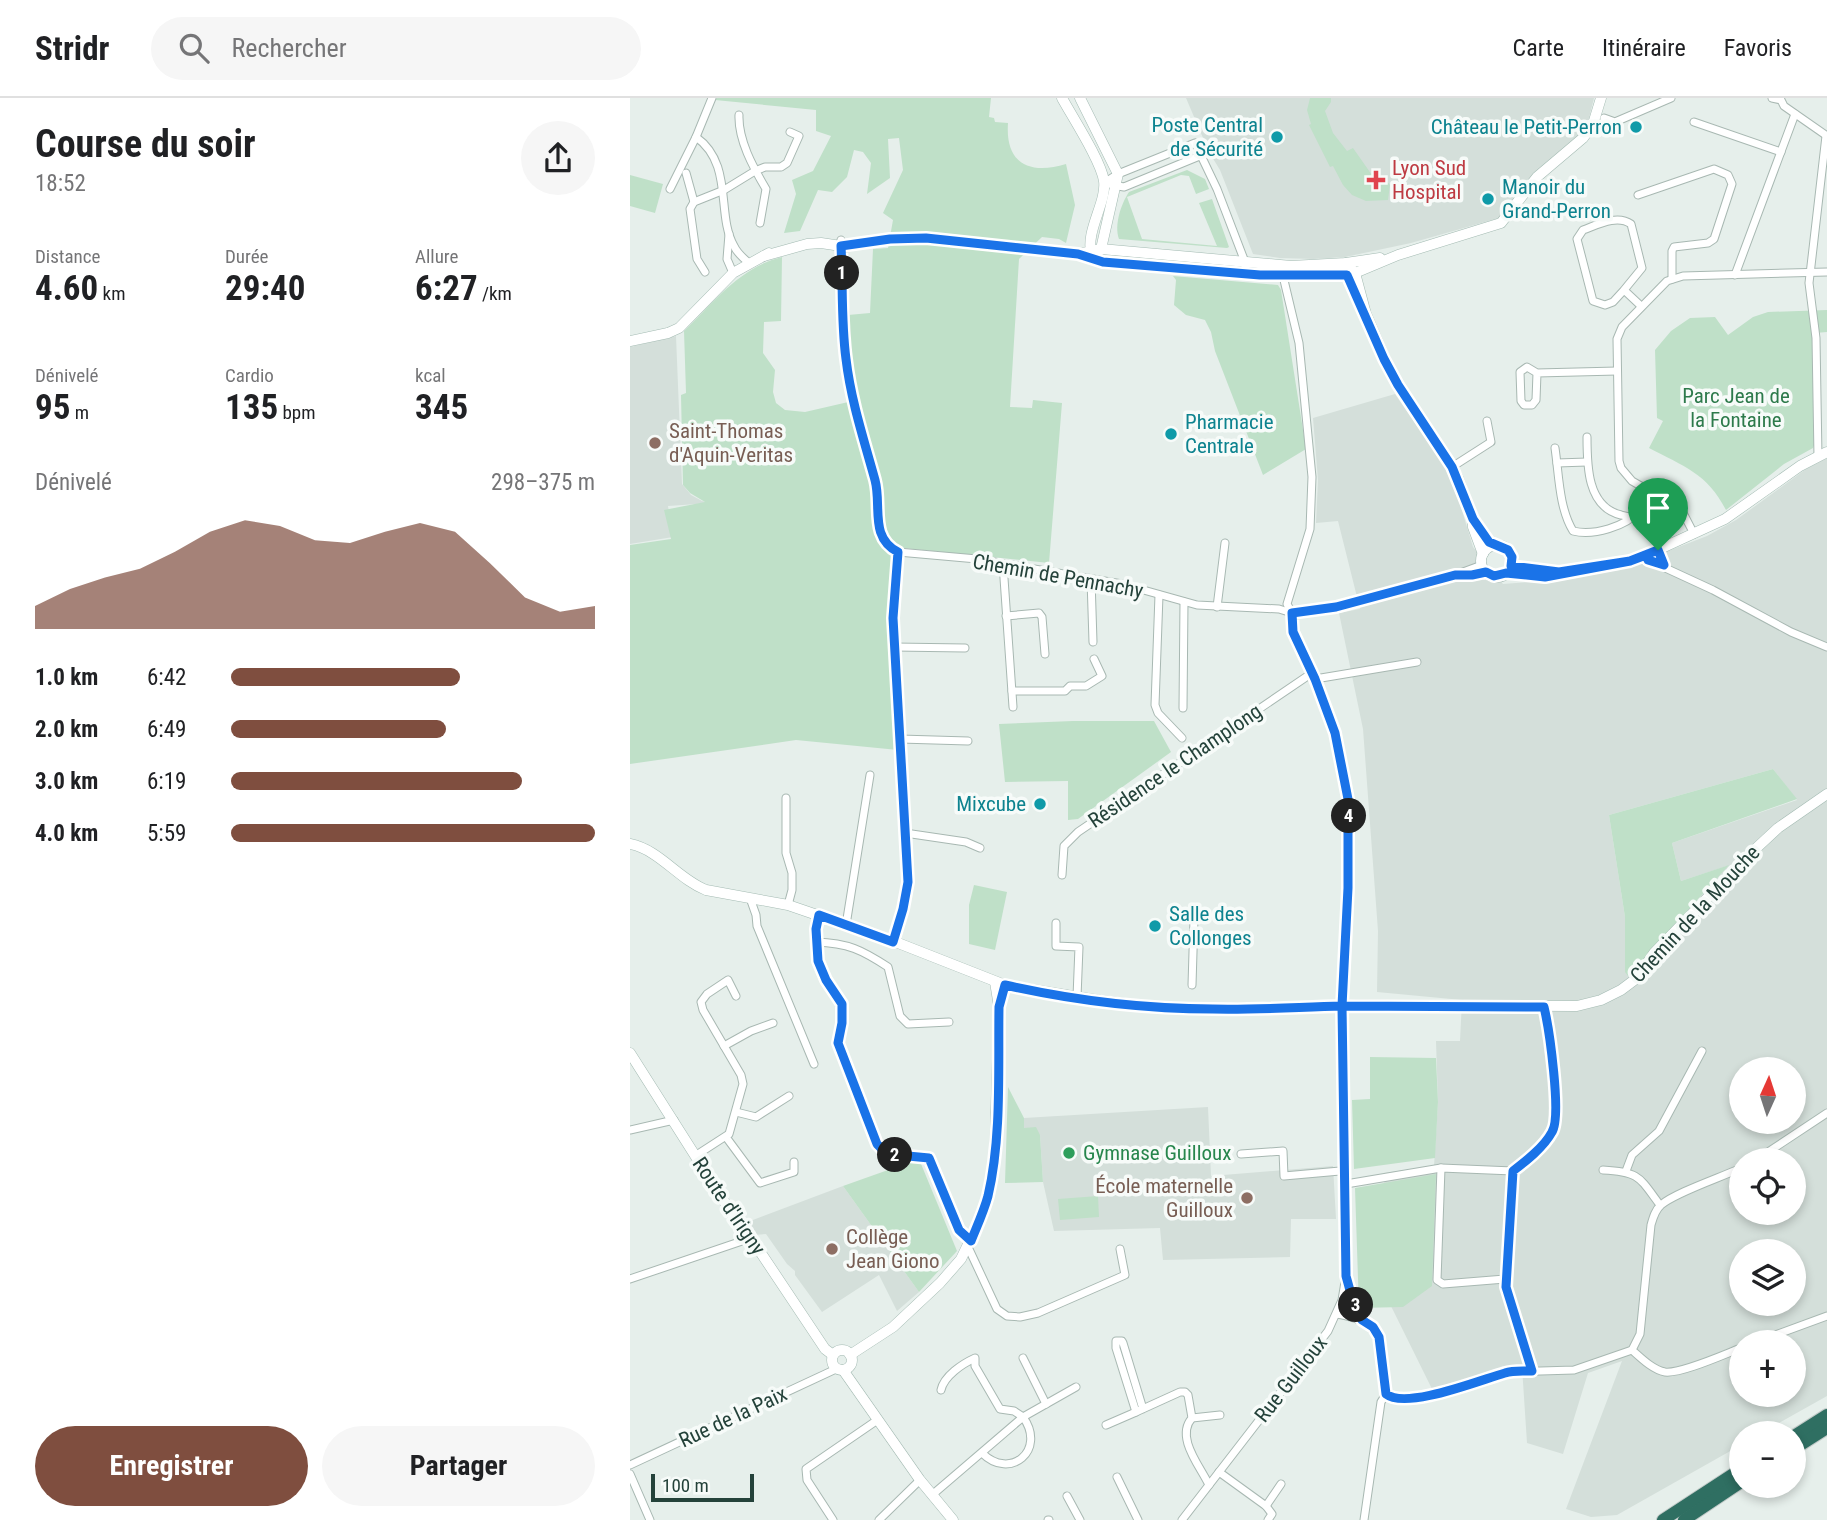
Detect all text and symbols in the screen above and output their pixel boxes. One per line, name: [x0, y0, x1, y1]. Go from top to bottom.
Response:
search box: [151, 17, 641, 80]
text: Stridr: [35, 29, 109, 68]
icon: search: [175, 29, 213, 67]
text: Rechercher: [231, 33, 347, 63]
text: Carte: [1513, 34, 1564, 62]
text: Itinéraire: [1602, 34, 1686, 62]
text: Favoris: [1724, 34, 1792, 62]
place label: Poste Central de Sécurité: [1151, 113, 1263, 161]
place label: Château le Petit-Perron: [1431, 115, 1622, 139]
marker: Château le Petit-Perron: [1628, 119, 1644, 135]
button: share: [521, 121, 595, 195]
text: Course du soir: [35, 122, 256, 166]
marker: Poste Central de Sécurité: [1269, 129, 1285, 145]
place label: Lyon Sud Hospital: [1392, 156, 1466, 204]
text: 18:52: [35, 170, 86, 197]
marker: Lyon Sud Hospital: [1366, 170, 1386, 190]
place label: Manoir du Grand-Perron: [1502, 175, 1611, 223]
marker: Manoir du Grand-Perron: [1480, 191, 1496, 207]
text: Distance: [35, 245, 100, 268]
text: Durée: [225, 245, 268, 268]
text: Allure: [415, 245, 458, 268]
pin: 1: [824, 256, 860, 290]
text: 1: [837, 261, 846, 284]
text: 4.60: [35, 268, 98, 309]
text: 29:40: [225, 268, 305, 309]
text: 6:27: [415, 268, 478, 309]
text: km: [98, 282, 125, 305]
text: /km: [478, 282, 512, 305]
text: Dénivelé: [35, 364, 99, 387]
text: Cardio: [225, 364, 274, 387]
text: kcal: [415, 364, 446, 387]
park label: Parc Jean de la Fontaine: [1682, 384, 1790, 432]
text: 95: [35, 387, 70, 428]
text: 135: [225, 387, 278, 428]
text: 345: [415, 387, 468, 428]
text: m: [70, 401, 89, 424]
text: bpm: [278, 401, 315, 424]
place label: Pharmacie Centrale: [1185, 410, 1274, 458]
place label: Saint-Thomas d'Aquin-Veritas: [669, 419, 793, 467]
marker: Pharmacie Centrale: [1163, 426, 1179, 442]
marker: Saint-Thomas d'Aquin-Veritas: [647, 435, 663, 451]
text: Dénivelé: [35, 469, 112, 496]
text: 298–375 m: [491, 469, 595, 496]
pin: [1628, 478, 1688, 550]
icon: arrive: [1639, 489, 1677, 527]
street label: Chemin de Pennachy: [971, 549, 1145, 603]
text: 1.0 km: [35, 664, 98, 691]
text: 6:42: [147, 664, 186, 691]
street label: Résidence le Champlong: [1084, 699, 1266, 833]
text: 2.0 km: [35, 716, 98, 743]
text: 6:49: [147, 716, 186, 743]
text: 3.0 km: [35, 768, 98, 795]
text: 6:19: [147, 768, 186, 795]
place label: Mixcube: [956, 792, 1026, 816]
marker: Mixcube: [1032, 796, 1048, 812]
pin: 4: [1332, 798, 1366, 834]
text: 4: [1344, 804, 1353, 827]
text: 4.0 km: [35, 820, 98, 847]
text: 5:59: [147, 820, 186, 847]
street label: Chemin de la Mouche: [1625, 840, 1765, 987]
place label: Salle des Collonges: [1169, 902, 1252, 950]
marker: Salle des Collonges: [1147, 918, 1163, 934]
north arrow: [1729, 1057, 1806, 1134]
map controls: [1729, 1057, 1806, 1498]
pin: 2: [877, 1138, 912, 1172]
place label: Gymnase Guilloux: [1083, 1141, 1231, 1165]
text: 2: [890, 1143, 899, 1166]
marker: Gymnase Guilloux: [1061, 1145, 1077, 1161]
button: locate: [1729, 1148, 1806, 1225]
street label: Route d'Irigny: [688, 1153, 771, 1260]
place label: École maternelle Guilloux: [1095, 1174, 1233, 1222]
marker: École maternelle Guilloux: [1239, 1190, 1255, 1206]
place label: Collège Jean Giono: [846, 1225, 940, 1273]
button: layers: [1729, 1239, 1806, 1316]
marker: Collège Jean Giono: [824, 1241, 840, 1257]
pin: 3: [1338, 1288, 1374, 1322]
text: 3: [1351, 1293, 1360, 1316]
button: +: [1729, 1330, 1806, 1407]
street label: Rue Guilloux: [1250, 1331, 1332, 1427]
street label: Rue de la Paix: [675, 1382, 791, 1452]
button: −: [1729, 1421, 1806, 1498]
button: Enregistrer: [35, 1426, 308, 1506]
button: Partager: [322, 1426, 595, 1506]
scale bar: [651, 1471, 754, 1503]
text: 100 m: [662, 1474, 709, 1497]

